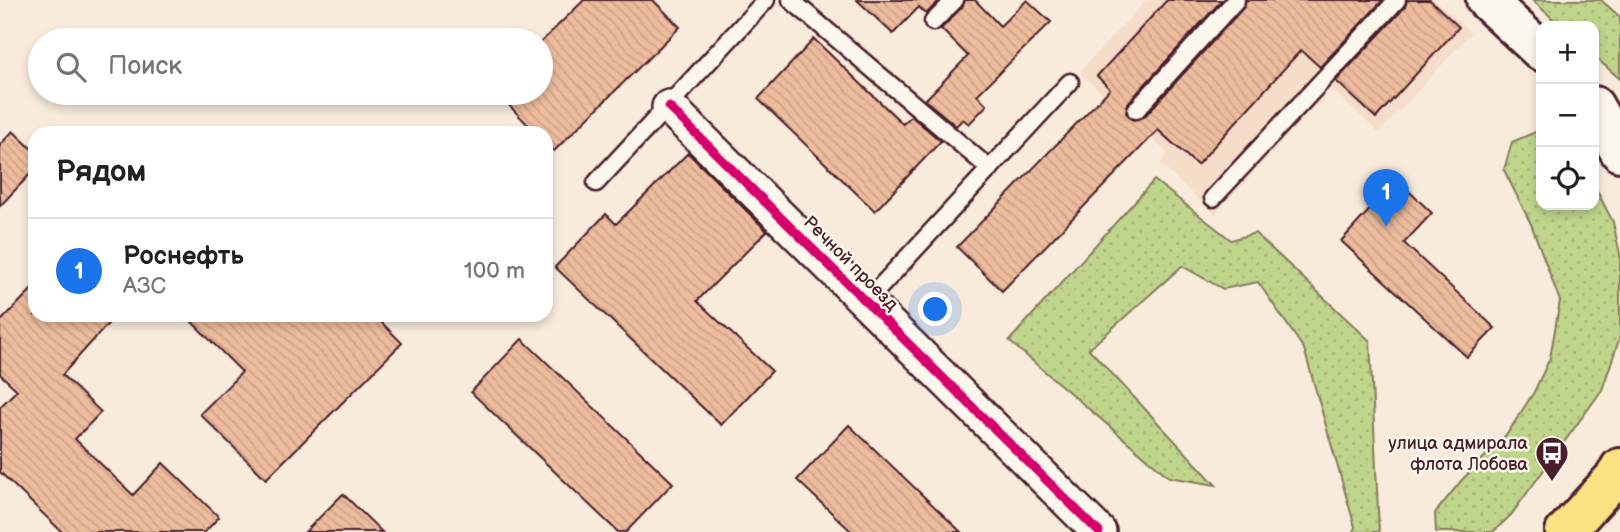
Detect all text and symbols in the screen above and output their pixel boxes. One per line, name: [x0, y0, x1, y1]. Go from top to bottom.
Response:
map controls: [1536, 21, 1599, 210]
button: +: [1536, 21, 1599, 84]
search box: [28, 28, 553, 105]
icon: search: [52, 48, 90, 86]
text: Поиск: [108, 51, 182, 82]
button: −: [1536, 84, 1599, 147]
button: locate: [1536, 147, 1599, 210]
text: Рядом: [56, 154, 146, 190]
pin: 1: [1363, 169, 1409, 227]
street label: Речной проезд: [799, 212, 902, 315]
text: Роснефть: [123, 241, 244, 272]
text: 1: [74, 257, 84, 285]
text: 100 m: [464, 257, 525, 285]
text: АЗС: [123, 272, 166, 300]
your location: [918, 292, 952, 326]
place label: улица адмирала флота Лобова: [1388, 433, 1528, 475]
bus stop icon: улица адмирала флота Лобова: [1533, 434, 1571, 483]

